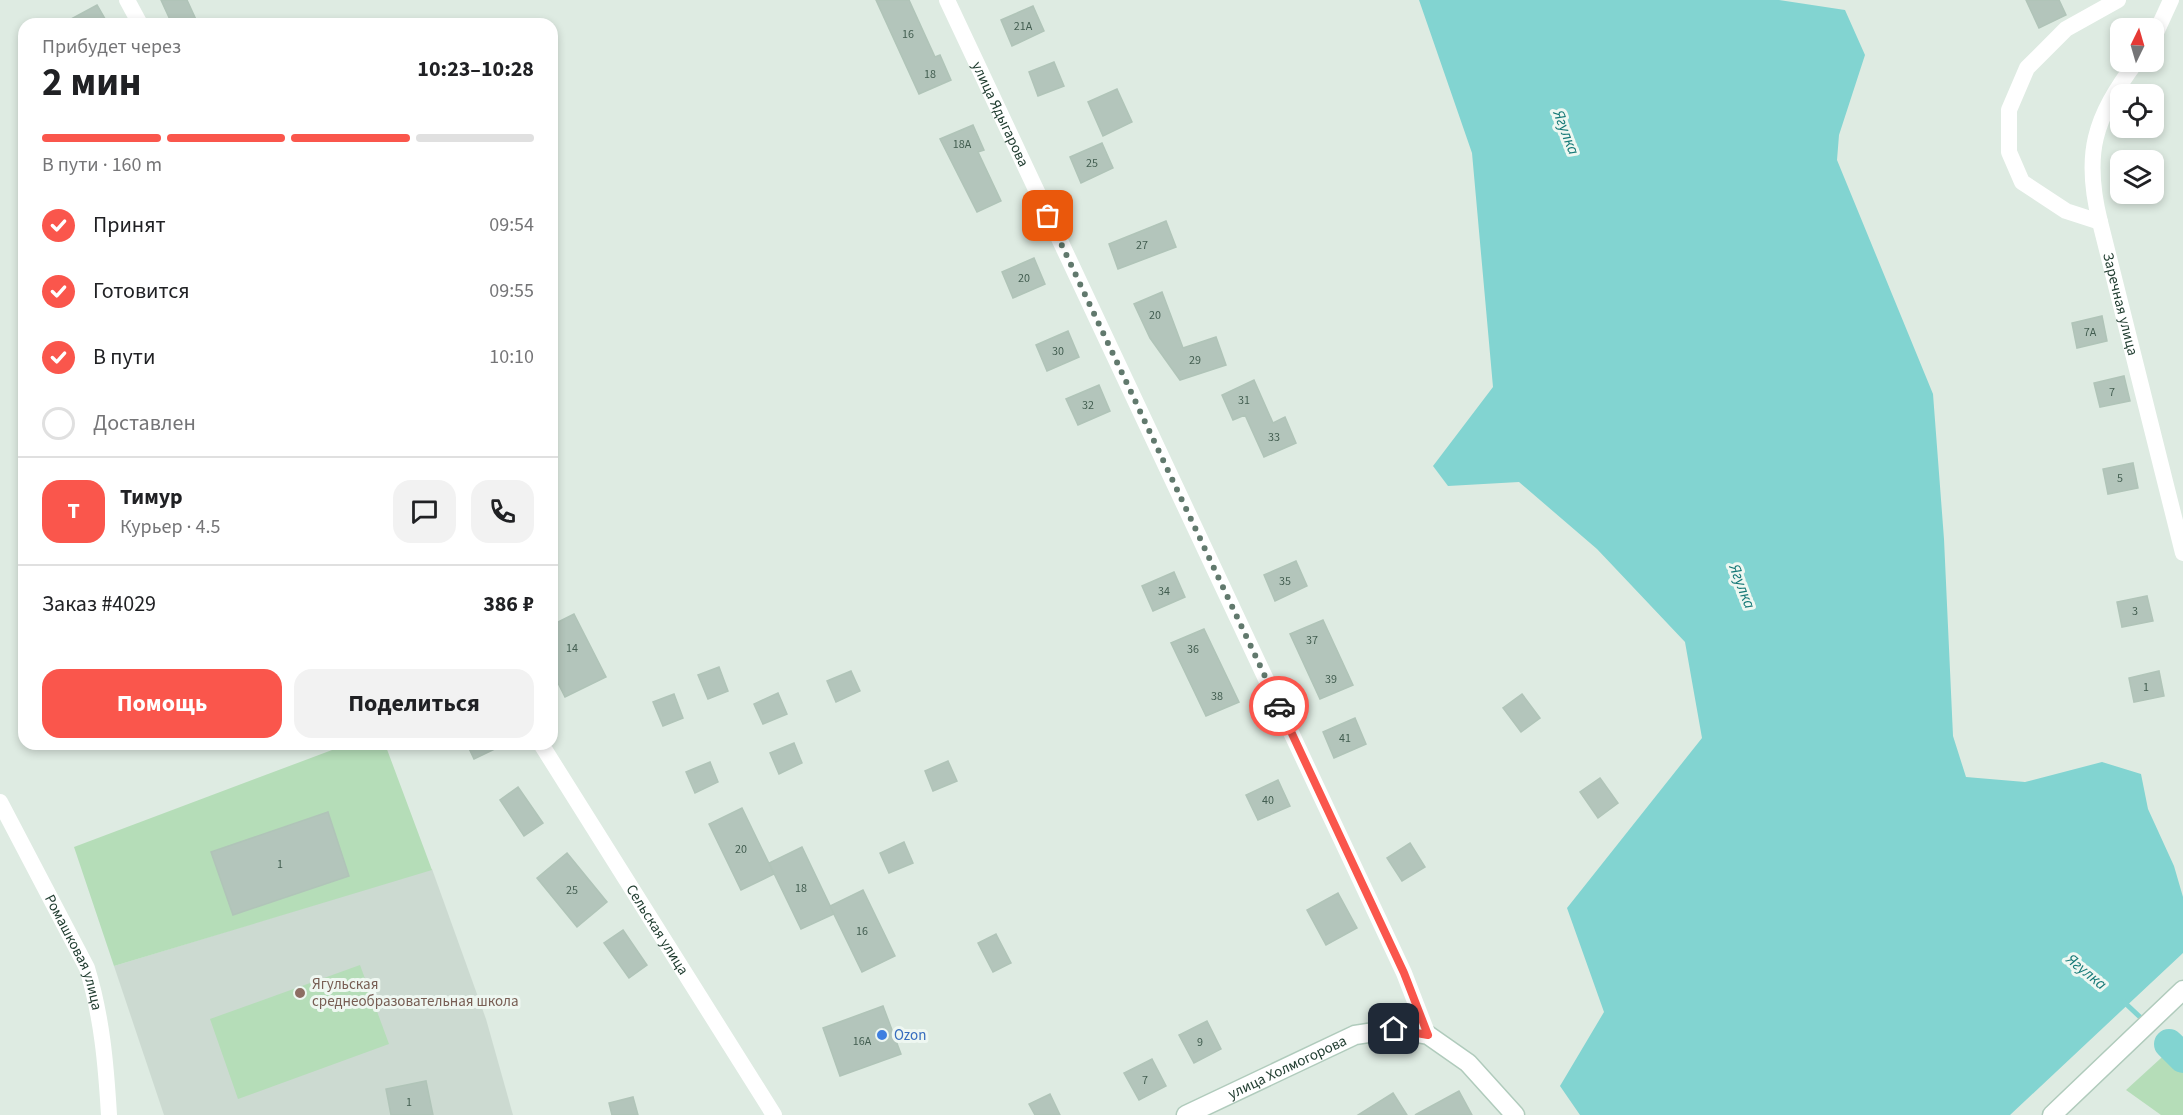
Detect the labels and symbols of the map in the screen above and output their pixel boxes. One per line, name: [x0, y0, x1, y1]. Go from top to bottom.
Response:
house number: 21А: [1014, 18, 1033, 35]
north arrow: [2110, 18, 2164, 72]
house number: 16: [902, 26, 914, 43]
street label: улица Ядыгарова: [966, 58, 1034, 170]
house number: 18: [924, 66, 936, 83]
water label: Ягулка: [1547, 106, 1585, 158]
house number: 18А: [953, 136, 972, 153]
house number: 25: [1086, 155, 1098, 172]
pin: [1022, 190, 1073, 241]
house number: 27: [1136, 237, 1148, 254]
street label: Заречная улица: [2097, 250, 2143, 358]
house number: 20: [1018, 270, 1030, 287]
house number: 20: [1149, 307, 1161, 324]
house number: 7А: [2084, 324, 2097, 341]
house number: 30: [1052, 343, 1064, 360]
house number: 29: [1189, 352, 1201, 369]
house number: 7: [2109, 384, 2115, 401]
house number: 31: [1238, 392, 1250, 409]
house number: 32: [1082, 397, 1094, 414]
house number: 33: [1268, 429, 1280, 446]
house number: 5: [2117, 470, 2123, 487]
water label: Ягулка: [1723, 560, 1761, 612]
house number: 35: [1279, 573, 1291, 590]
house number: 34: [1158, 583, 1170, 600]
house number: 3: [2132, 603, 2138, 620]
house number: 37: [1306, 632, 1318, 649]
house number: 14: [566, 640, 578, 657]
house number: 36: [1187, 641, 1199, 658]
house number: 39: [1325, 671, 1337, 688]
courier: [1249, 676, 1309, 736]
house number: 1: [2143, 679, 2149, 696]
house number: 38: [1211, 688, 1223, 705]
house number: 41: [1339, 730, 1351, 747]
house number: 40: [1262, 792, 1274, 809]
house number: 20: [735, 841, 747, 858]
house number: 1: [277, 856, 283, 873]
street label: Сельская улица: [621, 880, 693, 979]
house number: 18: [795, 880, 807, 897]
house number: 25: [566, 882, 578, 899]
street label: Ромашковая улица: [39, 891, 107, 1012]
house number: 16: [856, 923, 868, 940]
water label: Ягулка: [2061, 948, 2112, 995]
place label: Ягульская среднеобразовательная школа: [312, 974, 519, 1012]
marker: Ягульская среднеобразовательная школа: [293, 986, 307, 1000]
pin: [1368, 1003, 1419, 1054]
place label: Ozon: [894, 1025, 926, 1046]
marker: Ozon: [875, 1028, 889, 1042]
street label: улица Холмогорова: [1225, 1030, 1350, 1105]
house number: 16А: [853, 1033, 872, 1050]
house number: 9: [1197, 1034, 1203, 1051]
house number: 7: [1142, 1072, 1148, 1089]
house number: 1: [406, 1094, 412, 1111]

